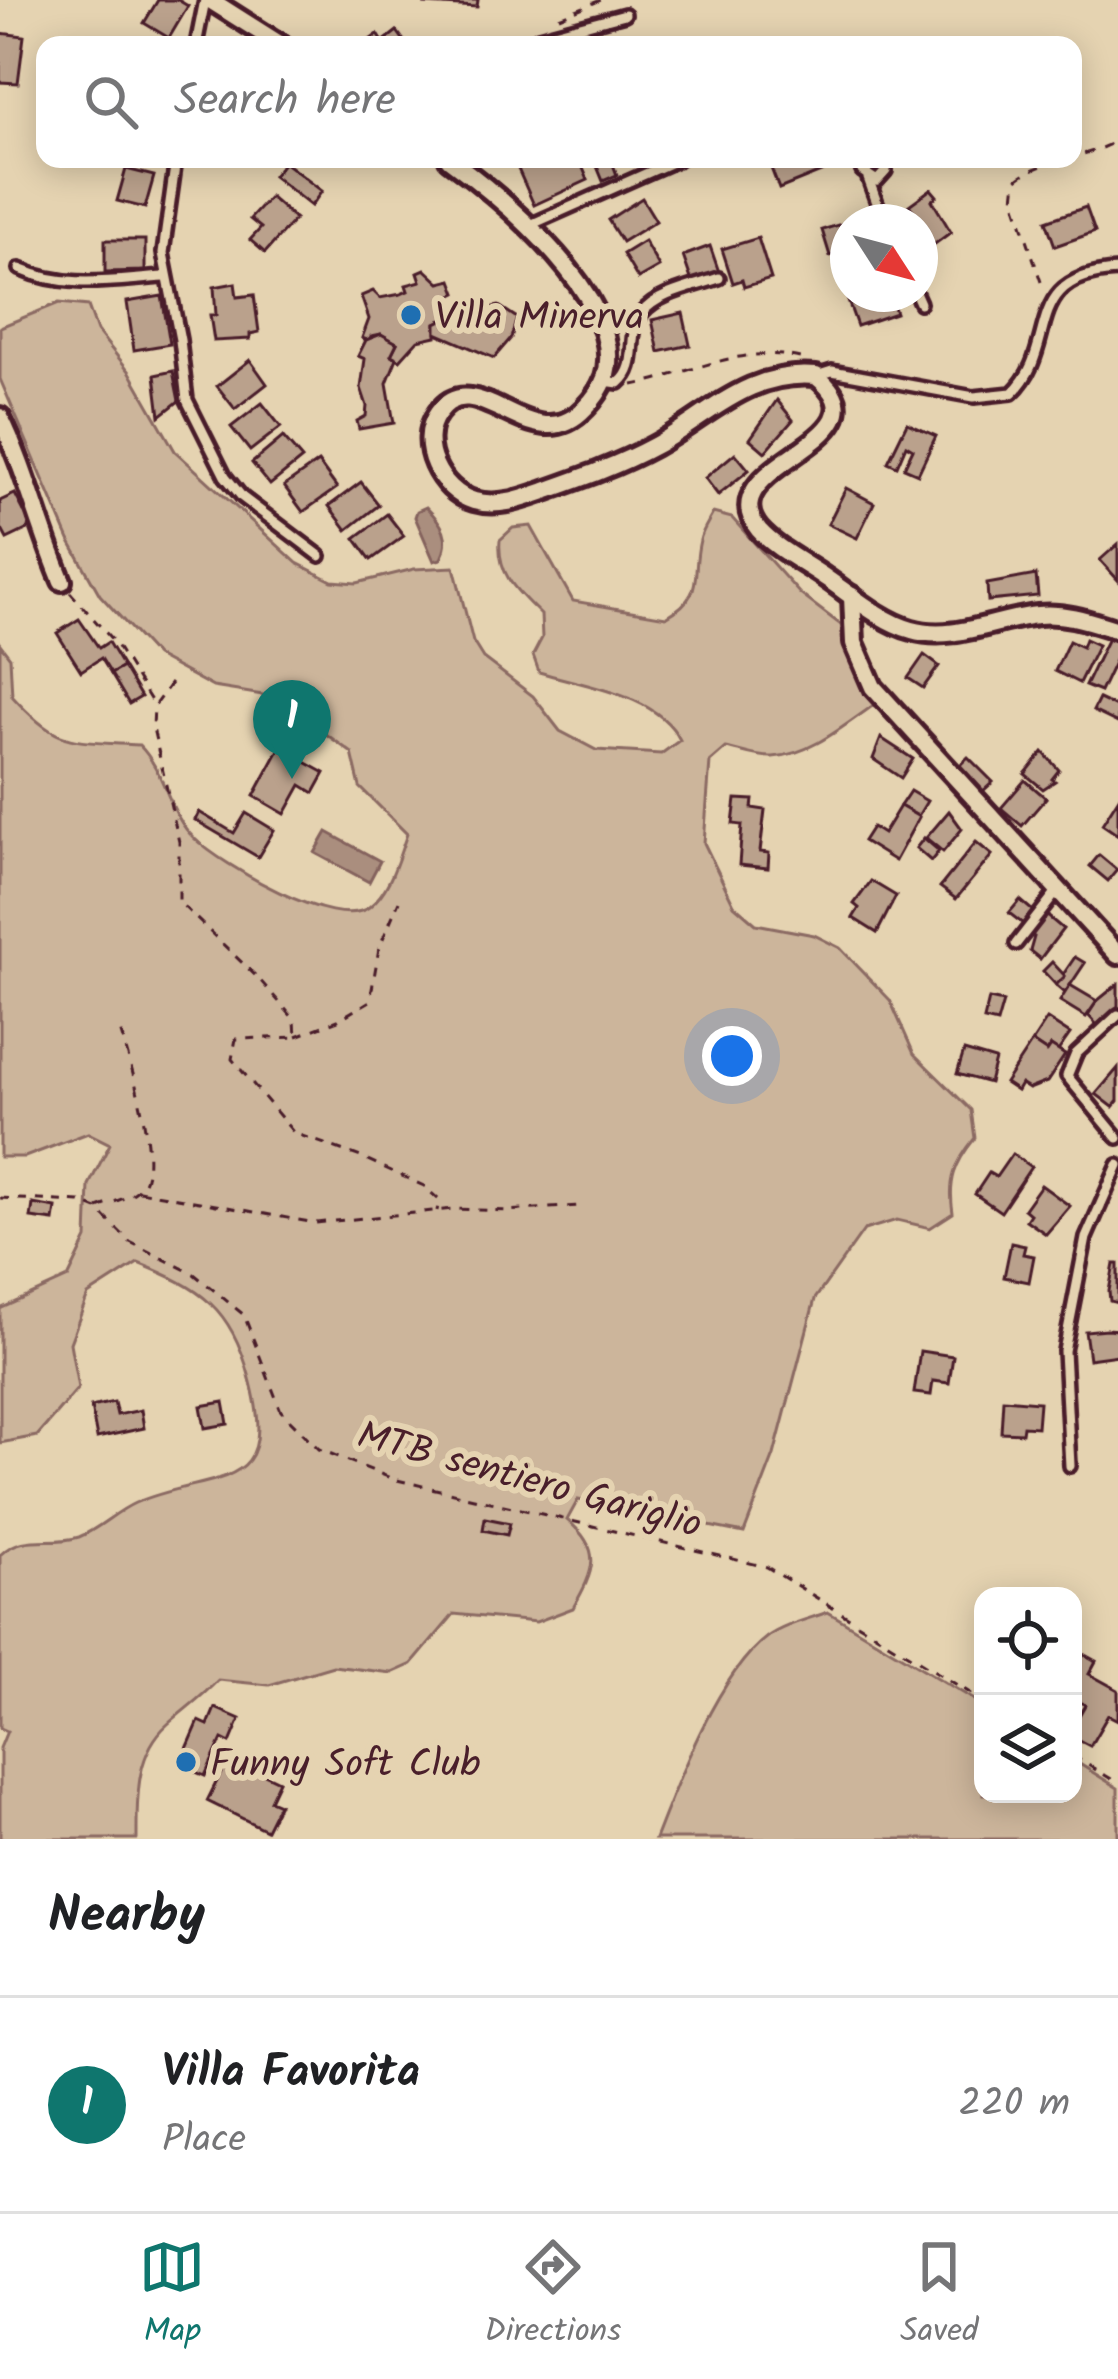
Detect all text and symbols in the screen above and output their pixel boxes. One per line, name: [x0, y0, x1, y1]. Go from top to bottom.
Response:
search box: [36, 36, 1082, 168]
text: Search here: [174, 66, 396, 138]
icon: search: [78, 69, 144, 135]
north arrow: [830, 204, 938, 312]
place label: Villa Minerva: [435, 288, 644, 350]
marker: Villa Minerva: [398, 302, 424, 328]
pin: 1: [253, 680, 331, 779]
your location: [702, 1026, 762, 1086]
street label: MTB sentiero Gariglio: [350, 1406, 708, 1558]
map controls: [974, 1587, 1082, 1803]
button: locate: [974, 1587, 1082, 1695]
button: layers: [974, 1695, 1082, 1803]
place label: Funny Soft Club: [210, 1735, 481, 1797]
marker: Funny Soft Club: [173, 1749, 199, 1775]
text: Nearby: [48, 1877, 205, 1958]
text: Villa Favorita: [162, 2038, 420, 2110]
text: 1: [81, 2074, 93, 2136]
text: 220 m: [958, 2074, 1070, 2136]
text: Place: [162, 2110, 246, 2172]
tab: Map: [139, 2234, 205, 2359]
tab: Directions: [484, 2234, 621, 2359]
tab: Saved: [900, 2234, 979, 2359]

